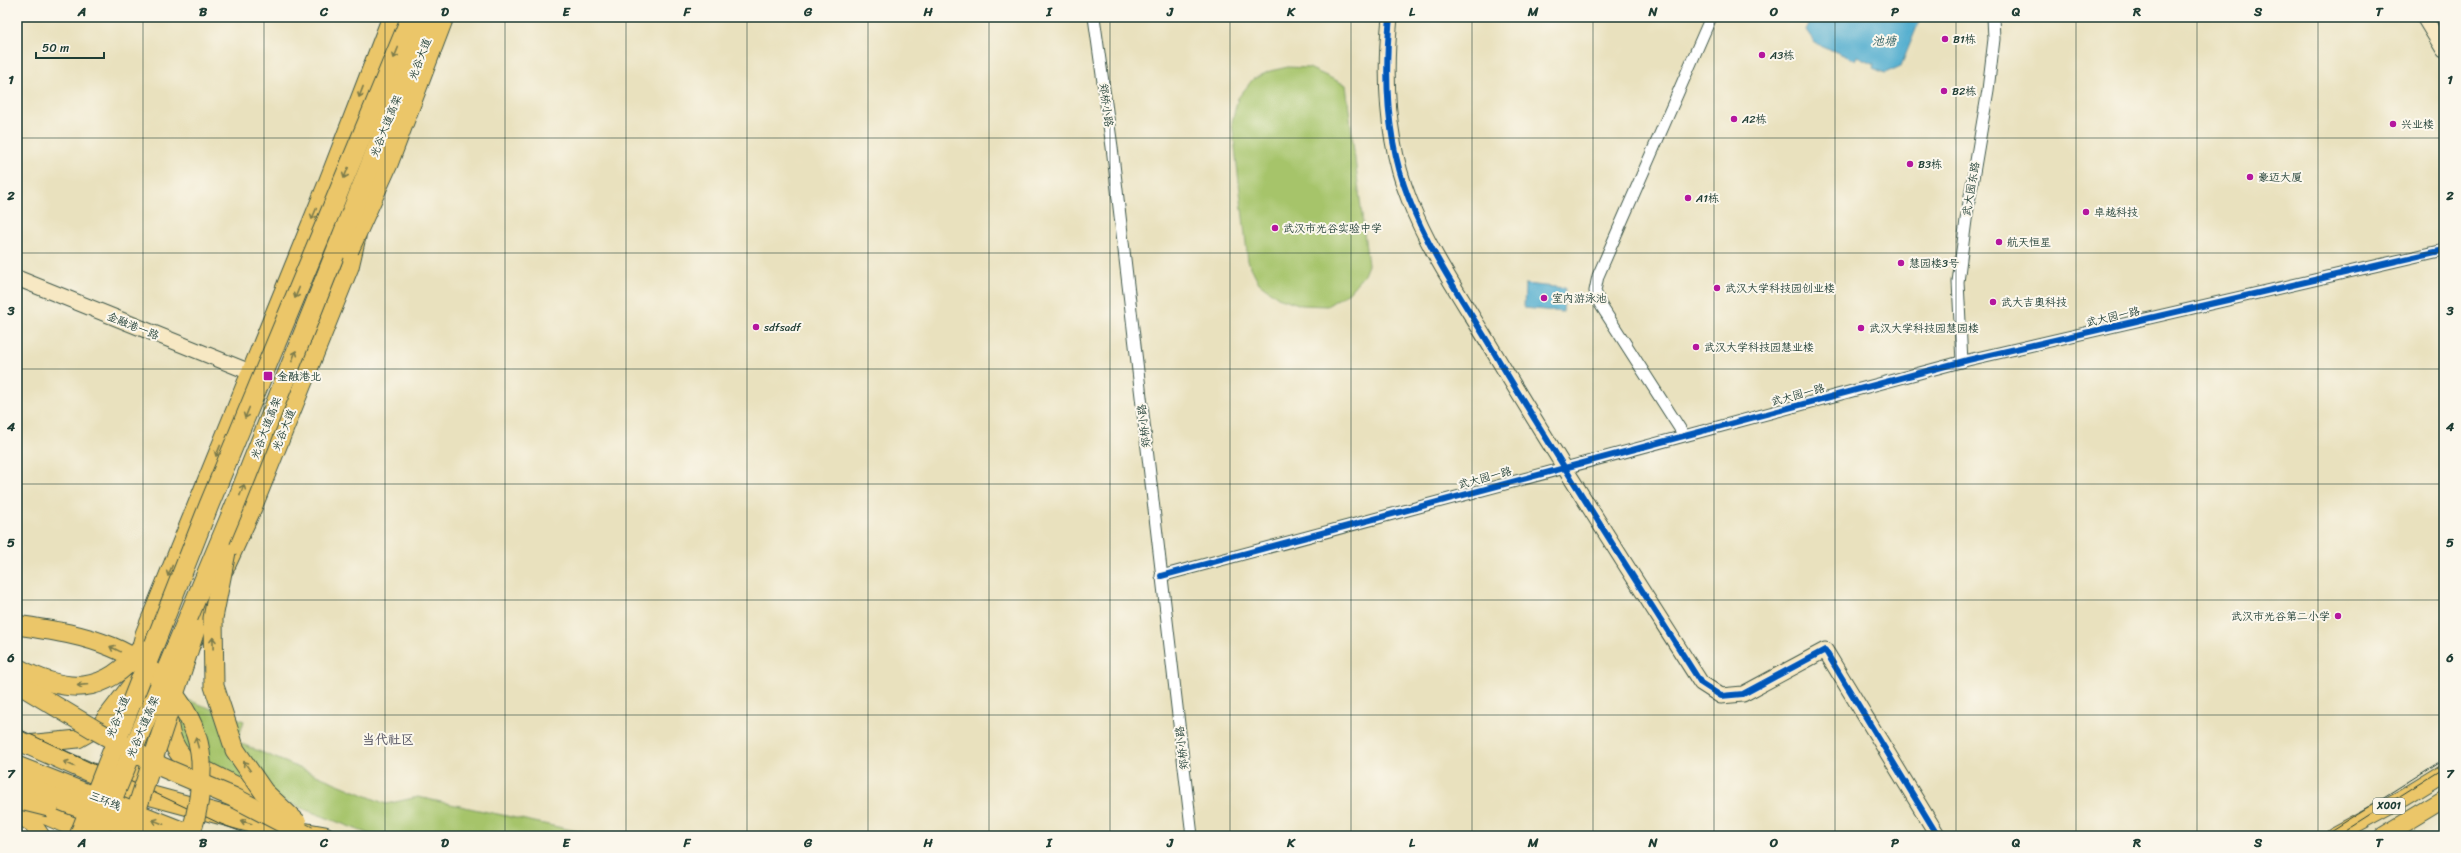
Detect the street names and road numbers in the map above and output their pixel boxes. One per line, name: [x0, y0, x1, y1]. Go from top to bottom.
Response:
street label: 光谷大道: [403, 35, 437, 83]
street label: 郑桥小路: [1094, 82, 1118, 128]
street label: 光谷大道高架: [365, 92, 407, 160]
street label: 武大园东路: [1957, 160, 1985, 218]
street label: 武大园一路: [2084, 302, 2142, 332]
street label: 金融港一路: [104, 307, 162, 345]
street label: 武大园一路: [1769, 379, 1827, 411]
street label: 光谷大道高架: [248, 395, 284, 461]
street label: 郑桥小路: [1132, 403, 1156, 449]
street label: 光谷大道: [270, 407, 298, 453]
street label: 武大园一路: [1456, 462, 1514, 494]
street label: 光谷大道: [101, 693, 135, 741]
street label: 光谷大道高架: [121, 693, 165, 761]
street label: 郑桥小路: [1170, 725, 1194, 771]
street label: 三环线: [86, 786, 124, 816]
road number: X001: [2373, 798, 2405, 814]

